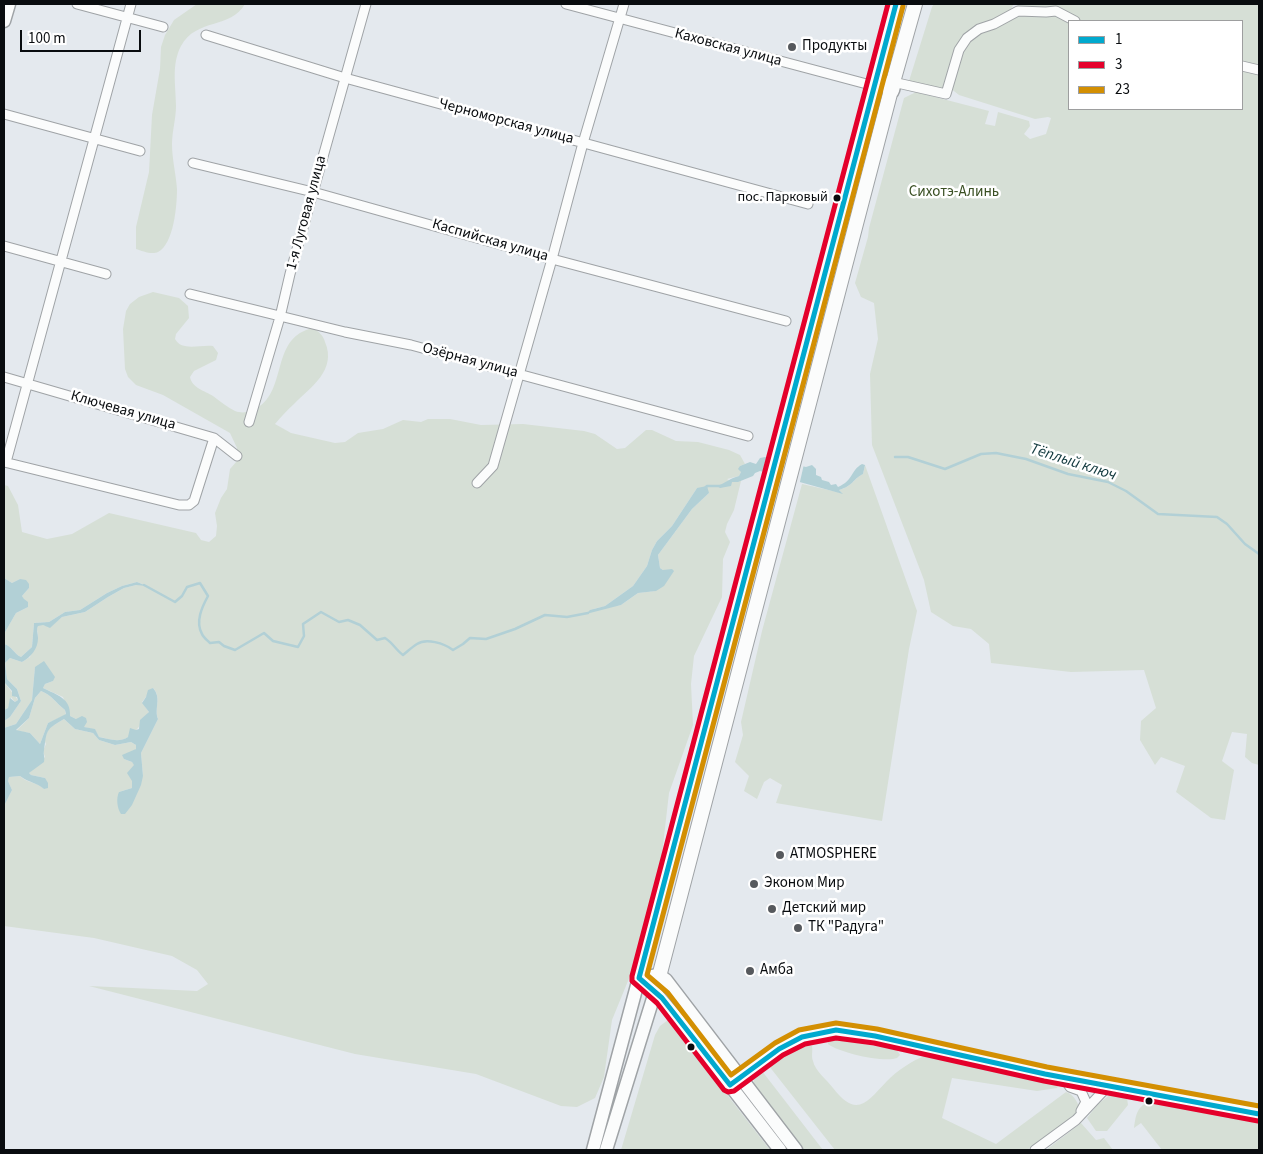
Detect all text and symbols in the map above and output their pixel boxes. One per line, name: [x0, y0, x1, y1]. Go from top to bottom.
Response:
scale bar: [22, 20, 144, 52]
legend: [1068, 20, 1243, 110]
street label: Каховская улица: [672, 25, 784, 71]
text: 100 m: [28, 28, 66, 49]
text: 1: [1115, 29, 1122, 50]
place label: Продукты: [802, 38, 867, 56]
marker: Продукты: [786, 41, 798, 53]
text: 3: [1115, 54, 1122, 75]
text: 23: [1115, 79, 1130, 100]
street label: Черноморская улица: [437, 95, 575, 149]
street label: 1-я Луговая улица: [283, 154, 331, 272]
park label: Сихотэ-Алинь: [909, 184, 999, 202]
place label: пос. Парковый: [737, 190, 828, 206]
marker: пос. Парковый: [832, 193, 842, 203]
street label: Каспийская улица: [430, 216, 550, 266]
street label: Озёрная улица: [420, 340, 520, 382]
street label: Ключевая улица: [68, 387, 178, 435]
water label: Тёплый ключ: [1027, 440, 1119, 486]
place label: ATMOSPHERE: [790, 846, 877, 864]
marker: ATMOSPHERE: [774, 849, 786, 861]
place label: Эконом Мир: [764, 875, 845, 893]
marker: Эконом Мир: [748, 878, 760, 890]
place label: Детский мир: [782, 900, 866, 918]
marker: Детский мир: [766, 903, 778, 915]
place label: ТК "Радуга": [808, 919, 884, 937]
marker: ТК "Радуга": [792, 922, 804, 934]
place label: Амба: [760, 962, 793, 980]
marker: Амба: [744, 965, 756, 977]
unlabelled marker: [686, 1042, 696, 1052]
unlabelled marker: [1144, 1096, 1154, 1106]

